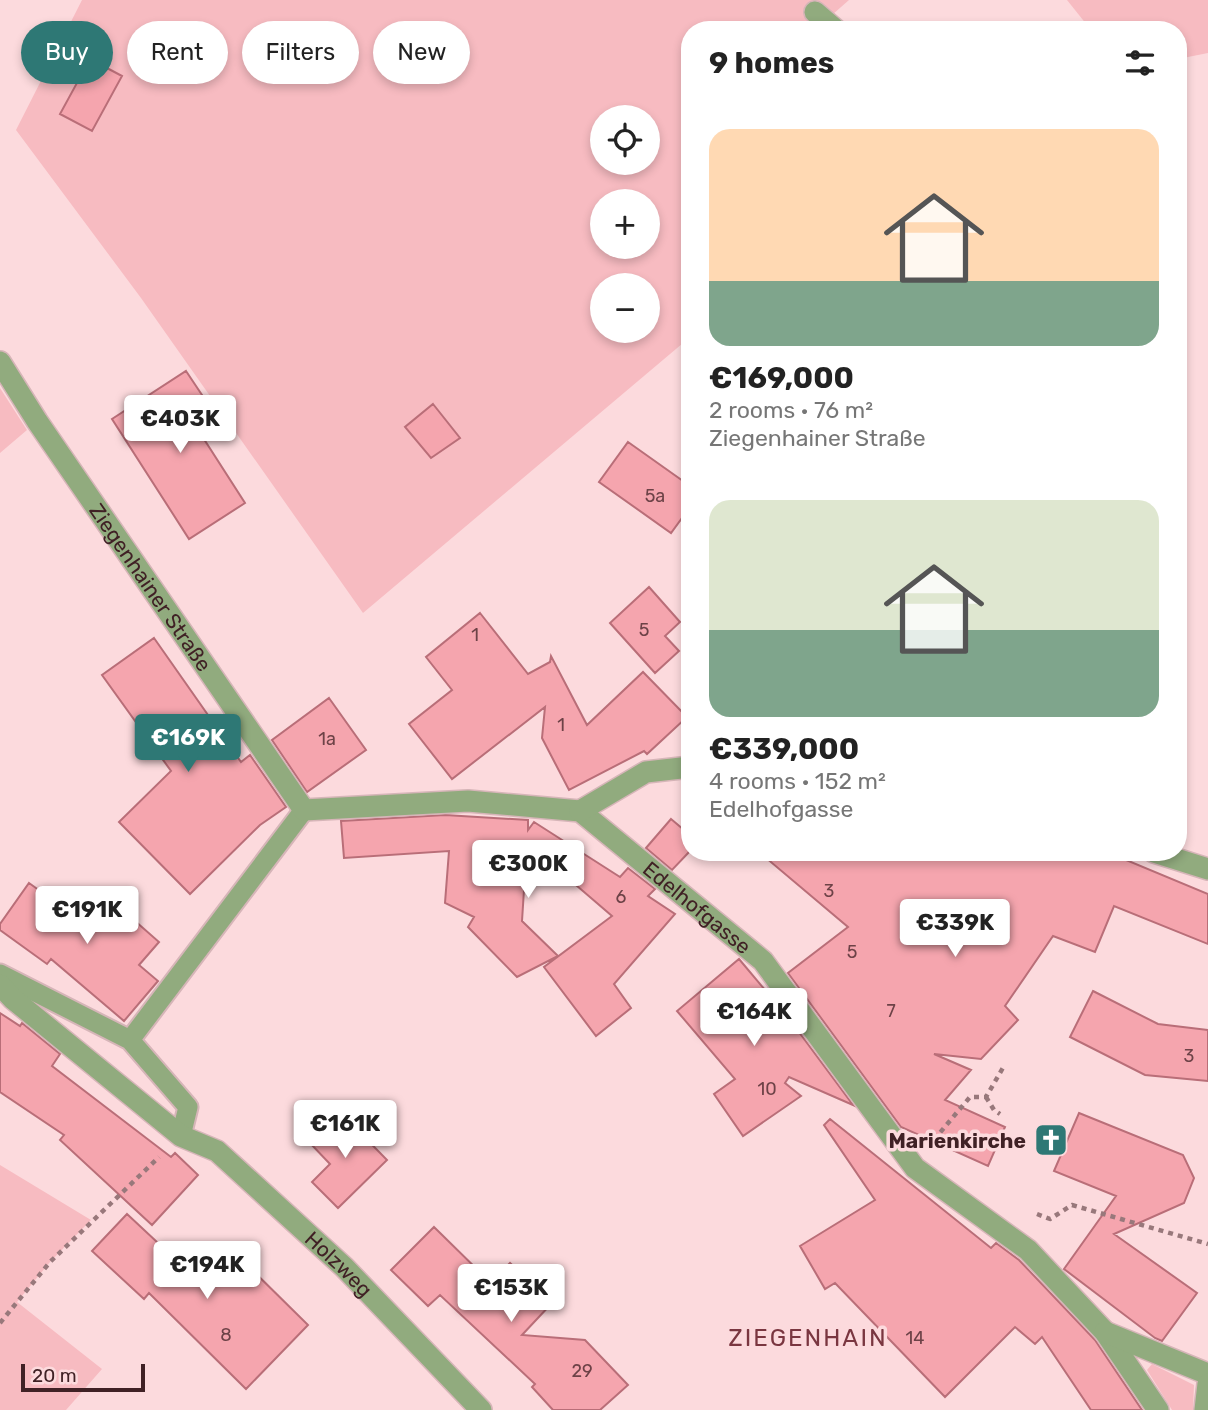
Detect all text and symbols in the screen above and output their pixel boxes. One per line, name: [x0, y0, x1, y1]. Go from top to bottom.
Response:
chip: Buy: [21, 21, 113, 84]
chip: Rent: [127, 21, 228, 84]
chip: Filters: [242, 21, 359, 84]
chip: New: [373, 21, 470, 84]
icon: filters: [1121, 44, 1159, 82]
text: 9 homes: [709, 45, 834, 81]
map controls: [590, 105, 660, 343]
button: locate: [590, 105, 660, 175]
icon: home: [871, 175, 997, 301]
button: +: [590, 189, 660, 259]
button: −: [590, 273, 660, 343]
text: €169,000: [709, 360, 854, 396]
pin: €403K: [131, 396, 229, 455]
text: 2 rooms · 76 m²: [709, 396, 873, 424]
text: €403K: [140, 404, 220, 432]
text: Ziegenhainer Straße: [709, 424, 926, 452]
house number: 5a: [645, 485, 665, 507]
street label: Ziegenhainer Straße: [85, 498, 217, 676]
icon: home: [871, 546, 997, 672]
house number: 5: [639, 619, 649, 641]
house number: 1: [471, 624, 479, 646]
pin: €169K: [139, 714, 237, 774]
house number: 1: [557, 714, 565, 736]
text: €169K: [151, 723, 225, 751]
house number: 1a: [318, 728, 336, 750]
text: €339,000: [709, 731, 859, 767]
text: 4 rooms · 152 m²: [709, 767, 886, 795]
text: Edelhofgasse: [709, 795, 853, 823]
pin: €300K: [479, 841, 577, 900]
text: €300K: [488, 849, 568, 877]
street label: Edelhofgasse: [638, 856, 756, 959]
house number: 3: [824, 880, 834, 902]
pin: €191K: [38, 886, 136, 946]
house number: 6: [616, 886, 627, 908]
text: €191K: [52, 895, 122, 923]
pin: €339K: [906, 900, 1004, 959]
text: €339K: [916, 908, 994, 936]
house number: 5: [847, 941, 857, 963]
pin: €164K: [705, 988, 803, 1048]
text: €164K: [716, 997, 792, 1025]
house number: 7: [886, 1000, 896, 1022]
house number: 3: [1184, 1045, 1194, 1067]
house number: 10: [757, 1078, 777, 1100]
pin: €161K: [296, 1100, 394, 1160]
text: €161K: [310, 1109, 380, 1137]
church icon: Marienkirche: [1032, 1121, 1070, 1159]
place label: Marienkirche: [888, 1128, 1026, 1153]
street label: Holzweg: [300, 1226, 378, 1302]
pin: €194K: [158, 1242, 256, 1301]
text: €194K: [169, 1250, 245, 1278]
pin: €153K: [462, 1264, 560, 1324]
text: €153K: [474, 1273, 548, 1301]
house number: 8: [220, 1324, 232, 1346]
district label: ZIEGENHAIN: [728, 1324, 888, 1352]
house number: 14: [906, 1327, 924, 1349]
house number: 29: [571, 1360, 593, 1382]
scale bar: [21, 1361, 145, 1393]
text: 20 m: [32, 1364, 77, 1387]

